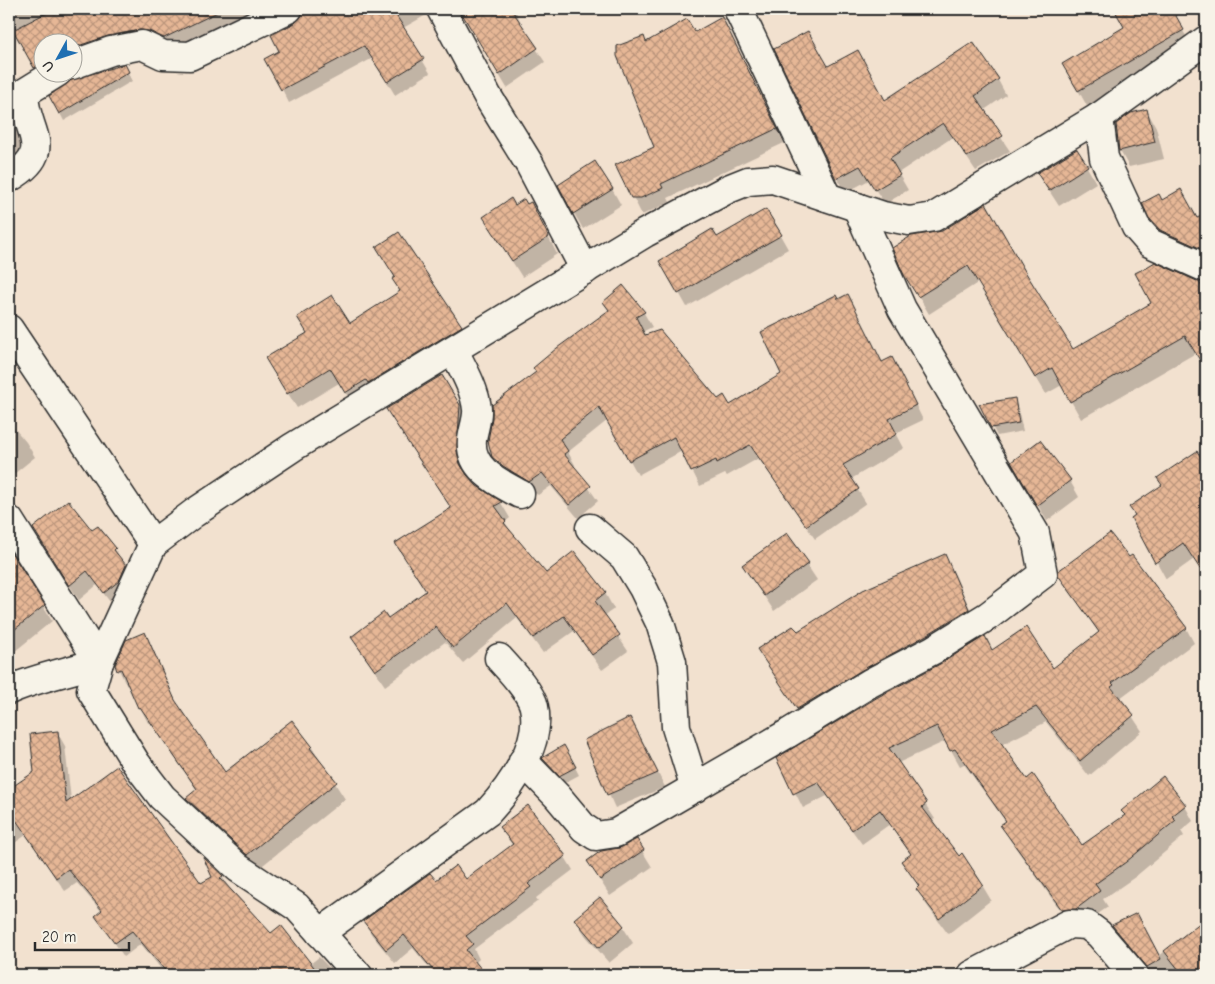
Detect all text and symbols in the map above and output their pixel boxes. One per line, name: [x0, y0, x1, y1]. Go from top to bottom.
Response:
north arrow: [32, 32, 82, 82]
text: U: [39, 57, 58, 75]
scale bar: [35, 919, 129, 951]
text: 20 m: [42, 928, 76, 946]

